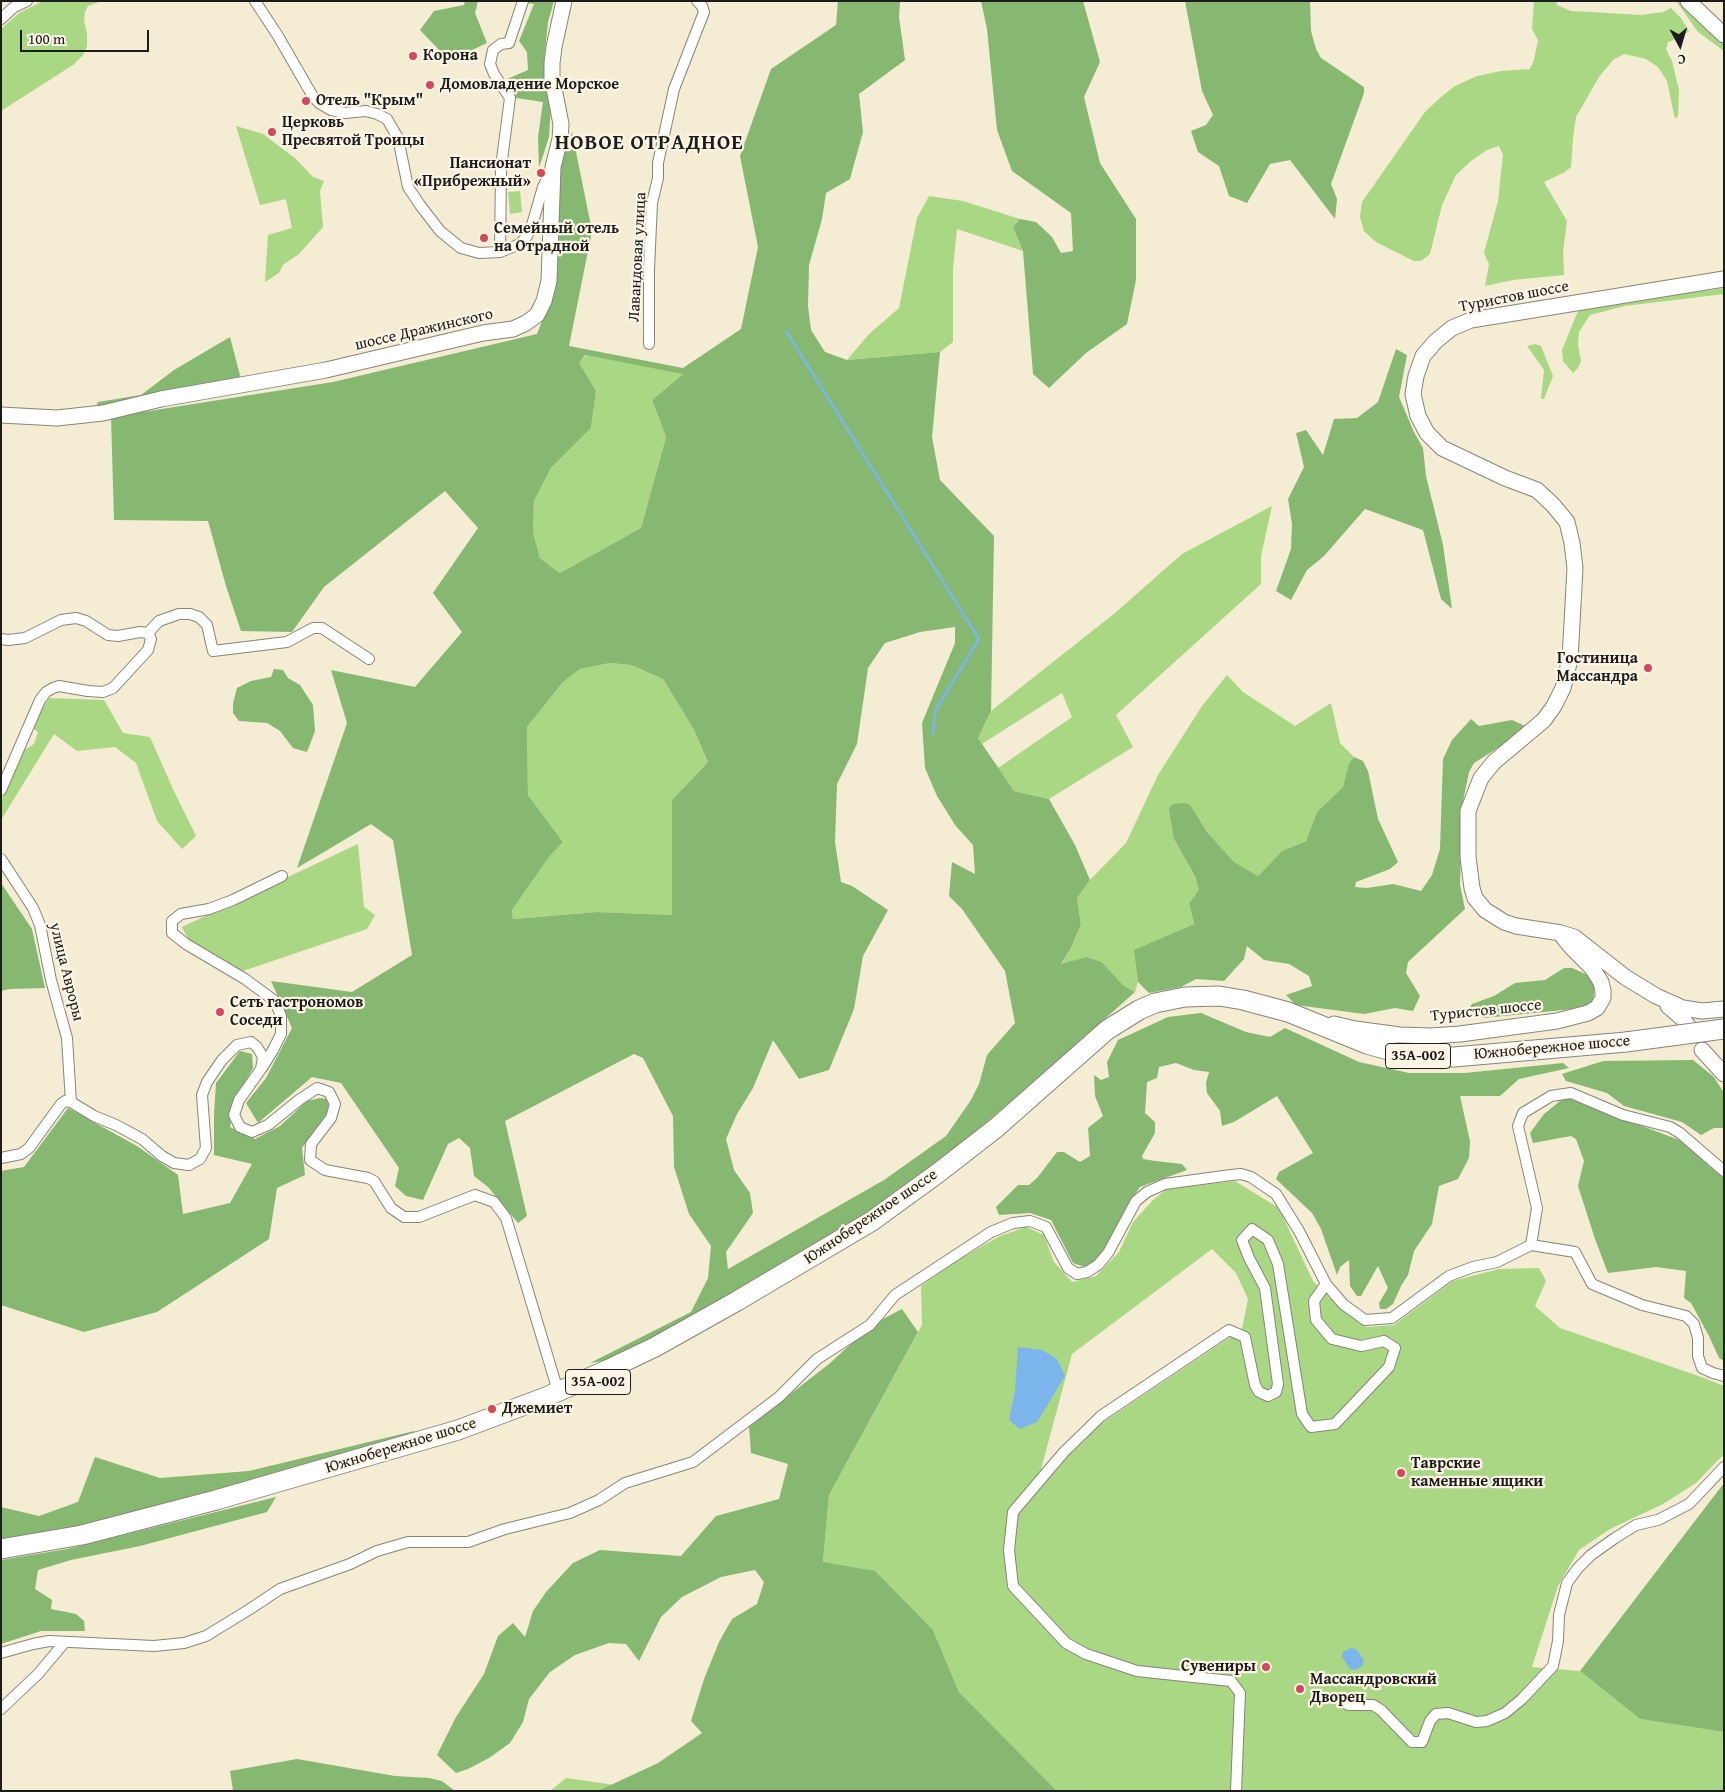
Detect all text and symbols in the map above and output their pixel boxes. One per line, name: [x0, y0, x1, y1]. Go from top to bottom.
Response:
scale bar: [22, 20, 151, 52]
north arrow: [1655, 20, 1705, 70]
text: 100 m: [28, 28, 65, 49]
place label: Корона: [423, 46, 478, 66]
marker: Корона: [407, 50, 419, 62]
text: С: [1677, 50, 1687, 70]
place label: Домовладение Морское: [440, 75, 619, 95]
marker: Домовладение Морское: [424, 79, 436, 91]
place label: Отель "Крым": [316, 91, 423, 111]
marker: Отель "Крым": [300, 95, 312, 107]
place label: Церковь Пресвятой Троицы: [282, 113, 424, 151]
marker: Церковь Пресвятой Троицы: [266, 126, 278, 138]
district label: НОВОЕ ОТРАДНОЕ: [553, 131, 745, 157]
place label: Пансионат «Прибрежный»: [414, 154, 531, 192]
marker: Пансионат «Прибрежный»: [535, 167, 547, 179]
street label: Лавандовая улица: [625, 192, 651, 322]
place label: Семейный отель на Отрадной: [494, 219, 619, 257]
marker: Семейный отель на Отрадной: [478, 232, 490, 244]
street label: Туристов шоссе: [1457, 277, 1571, 317]
street label: шоссе Дражинского: [353, 305, 495, 355]
place label: Гостиница Массандра: [1556, 649, 1638, 687]
marker: Гостиница Массандра: [1642, 662, 1654, 674]
street label: улица Авроры: [44, 921, 88, 1023]
place label: Сеть гастрономов Соседи: [230, 993, 363, 1031]
street label: Туристов шоссе: [1430, 996, 1542, 1026]
marker: Сеть гастрономов Соседи: [214, 1006, 226, 1018]
street label: Южнобережное шоссе: [1473, 1032, 1631, 1064]
road number: 35А-002: [1386, 1044, 1450, 1068]
street label: Южнобережное шоссе: [801, 1165, 941, 1269]
road number: 35А-002: [566, 1370, 630, 1394]
place label: Джемиет: [502, 1399, 572, 1419]
marker: Джемиет: [486, 1403, 498, 1415]
street label: Южнобережное шоссе: [323, 1414, 479, 1478]
place label: Таврские каменные ящики: [1411, 1454, 1543, 1492]
marker: Таврские каменные ящики: [1395, 1467, 1407, 1479]
place label: Сувениры: [1181, 1657, 1256, 1677]
marker: Сувениры: [1260, 1661, 1272, 1673]
place label: Массандровский Дворец: [1310, 1670, 1437, 1708]
marker: Массандровский Дворец: [1294, 1683, 1306, 1695]

